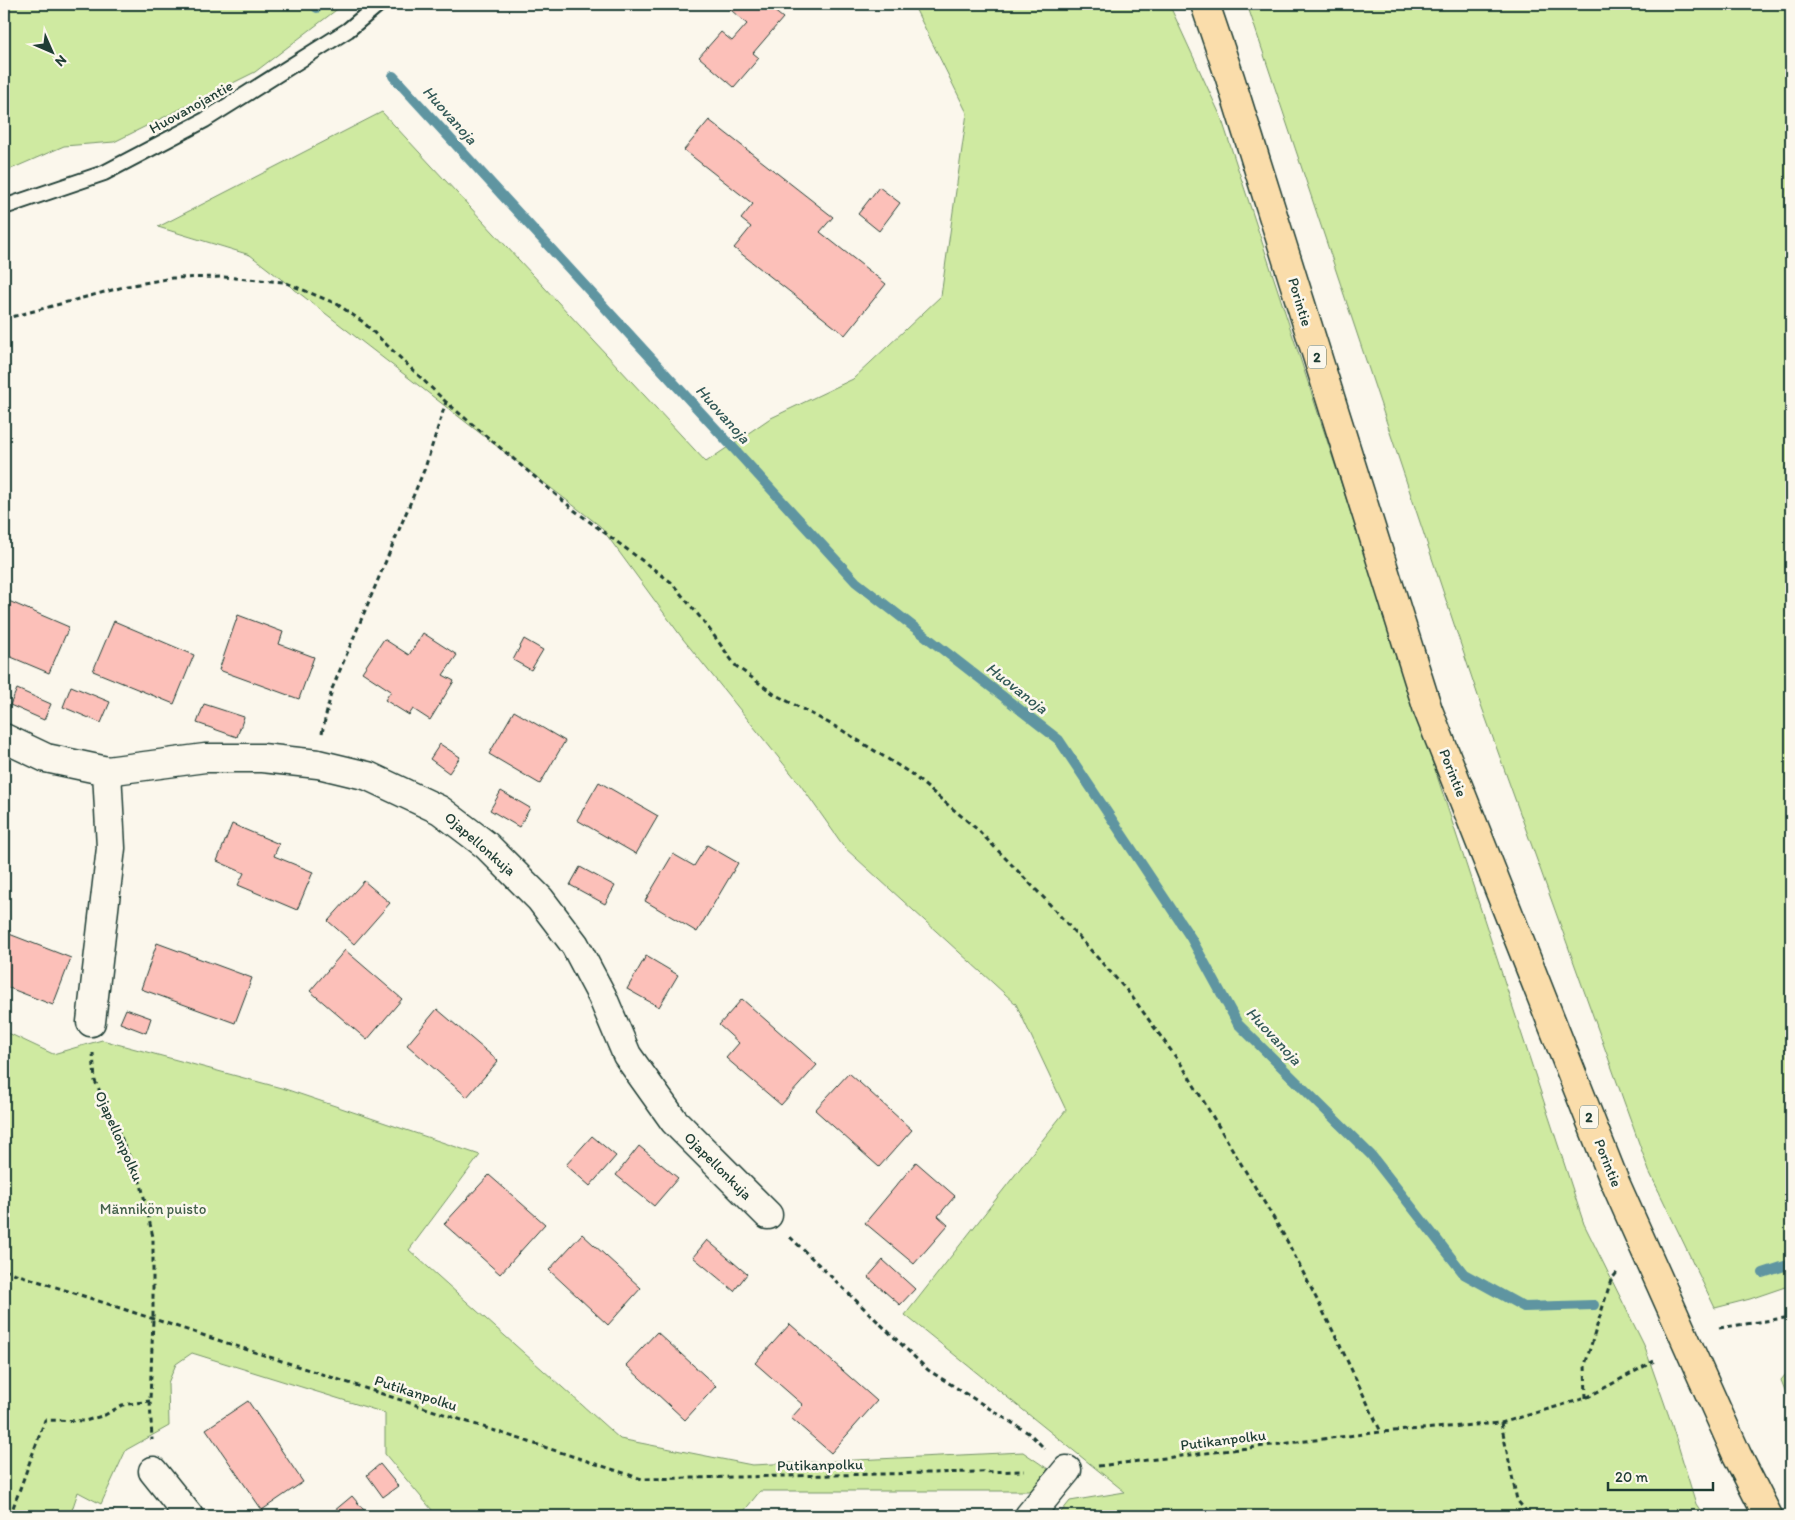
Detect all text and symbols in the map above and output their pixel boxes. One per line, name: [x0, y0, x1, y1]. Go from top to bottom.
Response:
north arrow: [28, 28, 78, 78]
text: N: [51, 51, 70, 70]
street label: Huovanojantie: [146, 77, 236, 137]
water label: Huovanoja: [419, 82, 482, 149]
street label: Porintie: [1284, 275, 1316, 329]
road number: 2: [1308, 346, 1326, 368]
water label: Huovanoja: [692, 381, 755, 448]
water label: Huovanoja: [983, 658, 1052, 718]
street label: Porintie: [1435, 746, 1471, 800]
street label: Ojapellonkuja: [441, 808, 520, 880]
water label: Huovanoja: [1242, 1003, 1306, 1070]
street label: Ojapellonpolku: [91, 1088, 147, 1184]
road number: 2: [1580, 1106, 1598, 1128]
street label: Ojapellonkuja: [680, 1128, 756, 1204]
street label: Porintie: [1590, 1136, 1626, 1190]
park label: Männikön puisto: [100, 1200, 206, 1218]
street label: Putikanpolku: [372, 1371, 460, 1415]
street label: Putikanpolku: [1179, 1426, 1267, 1454]
street label: Putikanpolku: [777, 1455, 863, 1475]
scale bar: [1608, 1460, 1712, 1492]
text: 20 m: [1615, 1468, 1649, 1486]

